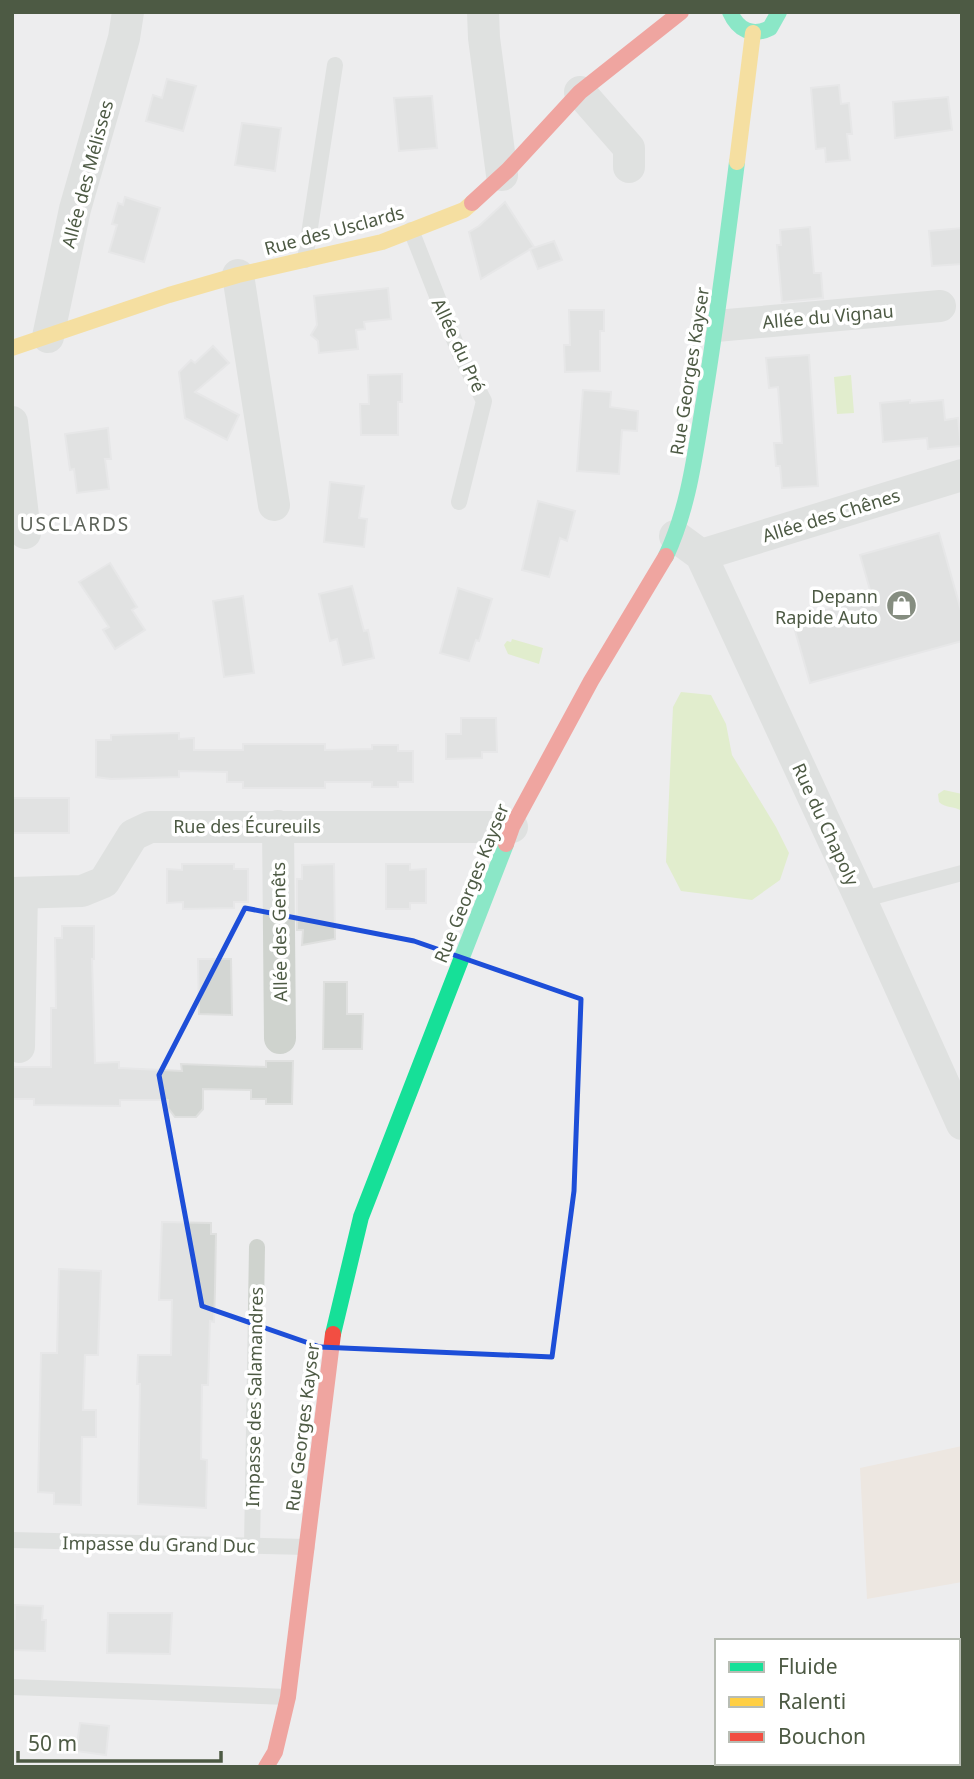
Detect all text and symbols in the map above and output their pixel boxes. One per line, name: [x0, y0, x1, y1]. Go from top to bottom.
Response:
street label: Allée des Mélisses: [56, 97, 118, 251]
street label: Rue des Usclards: [262, 200, 406, 260]
street label: Rue Georges Kayser: [664, 285, 714, 457]
street label: Allée du Pré: [427, 294, 491, 396]
street label: Allée du Vignau: [761, 298, 895, 334]
street label: Allée des Chênes: [759, 483, 903, 547]
district label: USCLARDS: [20, 511, 130, 537]
place label: Depann Rapide Auto: [775, 584, 878, 629]
shop icon: Depann Rapide Auto: [884, 589, 918, 623]
street label: Rue du Chapoly: [787, 759, 865, 890]
street label: Rue Georges Kayser: [428, 799, 514, 966]
street label: Rue des Écureuils: [173, 814, 321, 838]
street label: Allée des Genêts: [266, 862, 292, 1002]
street label: Impasse des Salamandres: [240, 1287, 268, 1507]
street label: Rue Georges Kayser: [280, 1341, 324, 1513]
street label: Impasse du Grand Duc: [62, 1530, 256, 1558]
legend: [715, 1639, 960, 1765]
text: Fluide: [778, 1652, 837, 1680]
text: Ralenti: [778, 1687, 846, 1715]
scale bar: [18, 1720, 220, 1764]
text: Bouchon: [778, 1722, 866, 1750]
text: 50 m: [28, 1729, 77, 1757]

